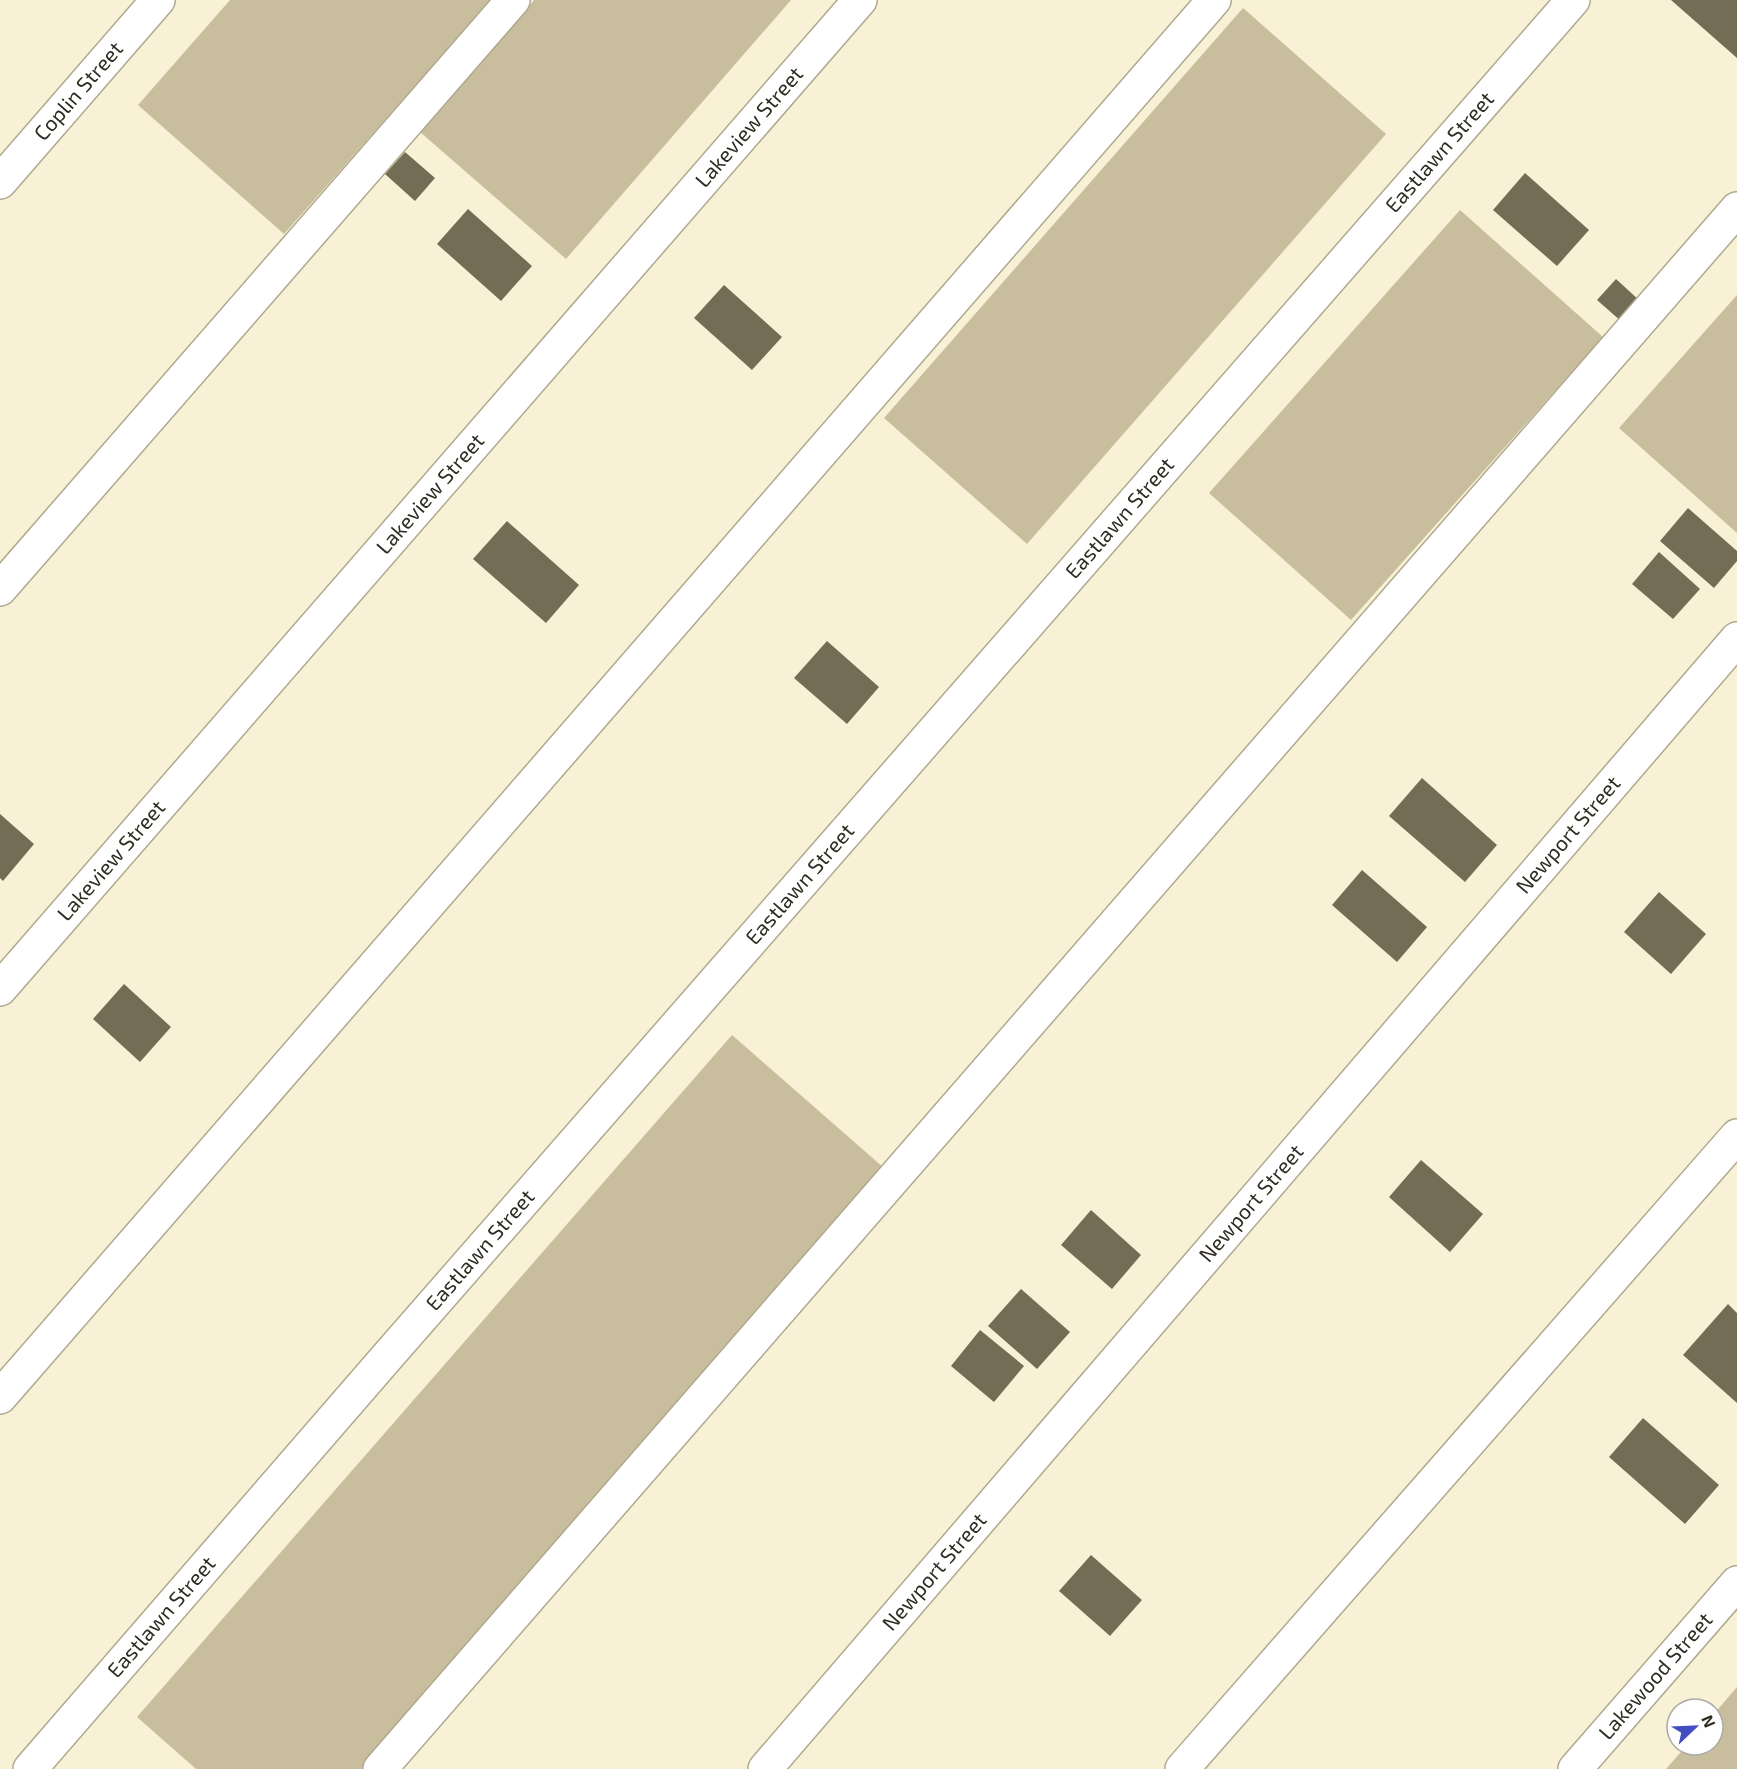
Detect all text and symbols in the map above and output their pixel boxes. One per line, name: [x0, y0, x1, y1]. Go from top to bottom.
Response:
street label: Coplin Street: [28, 36, 127, 145]
street label: Lakeview Street: [689, 61, 807, 192]
street label: Eastlawn Street: [1379, 86, 1498, 217]
street label: Lakeview Street: [370, 428, 488, 558]
street label: Eastlawn Street: [1059, 452, 1178, 583]
street label: Newport Street: [1510, 770, 1625, 898]
street label: Lakeview Street: [51, 794, 170, 925]
street label: Eastlawn Street: [739, 818, 859, 949]
street label: Newport Street: [1193, 1139, 1308, 1266]
street label: Eastlawn Street: [420, 1184, 539, 1315]
street label: Newport Street: [876, 1507, 991, 1635]
street label: Eastlawn Street: [101, 1550, 220, 1682]
street label: Lakewood Street: [1593, 1607, 1717, 1744]
north arrow: [1665, 1697, 1725, 1757]
text: N: [1698, 1712, 1720, 1730]

